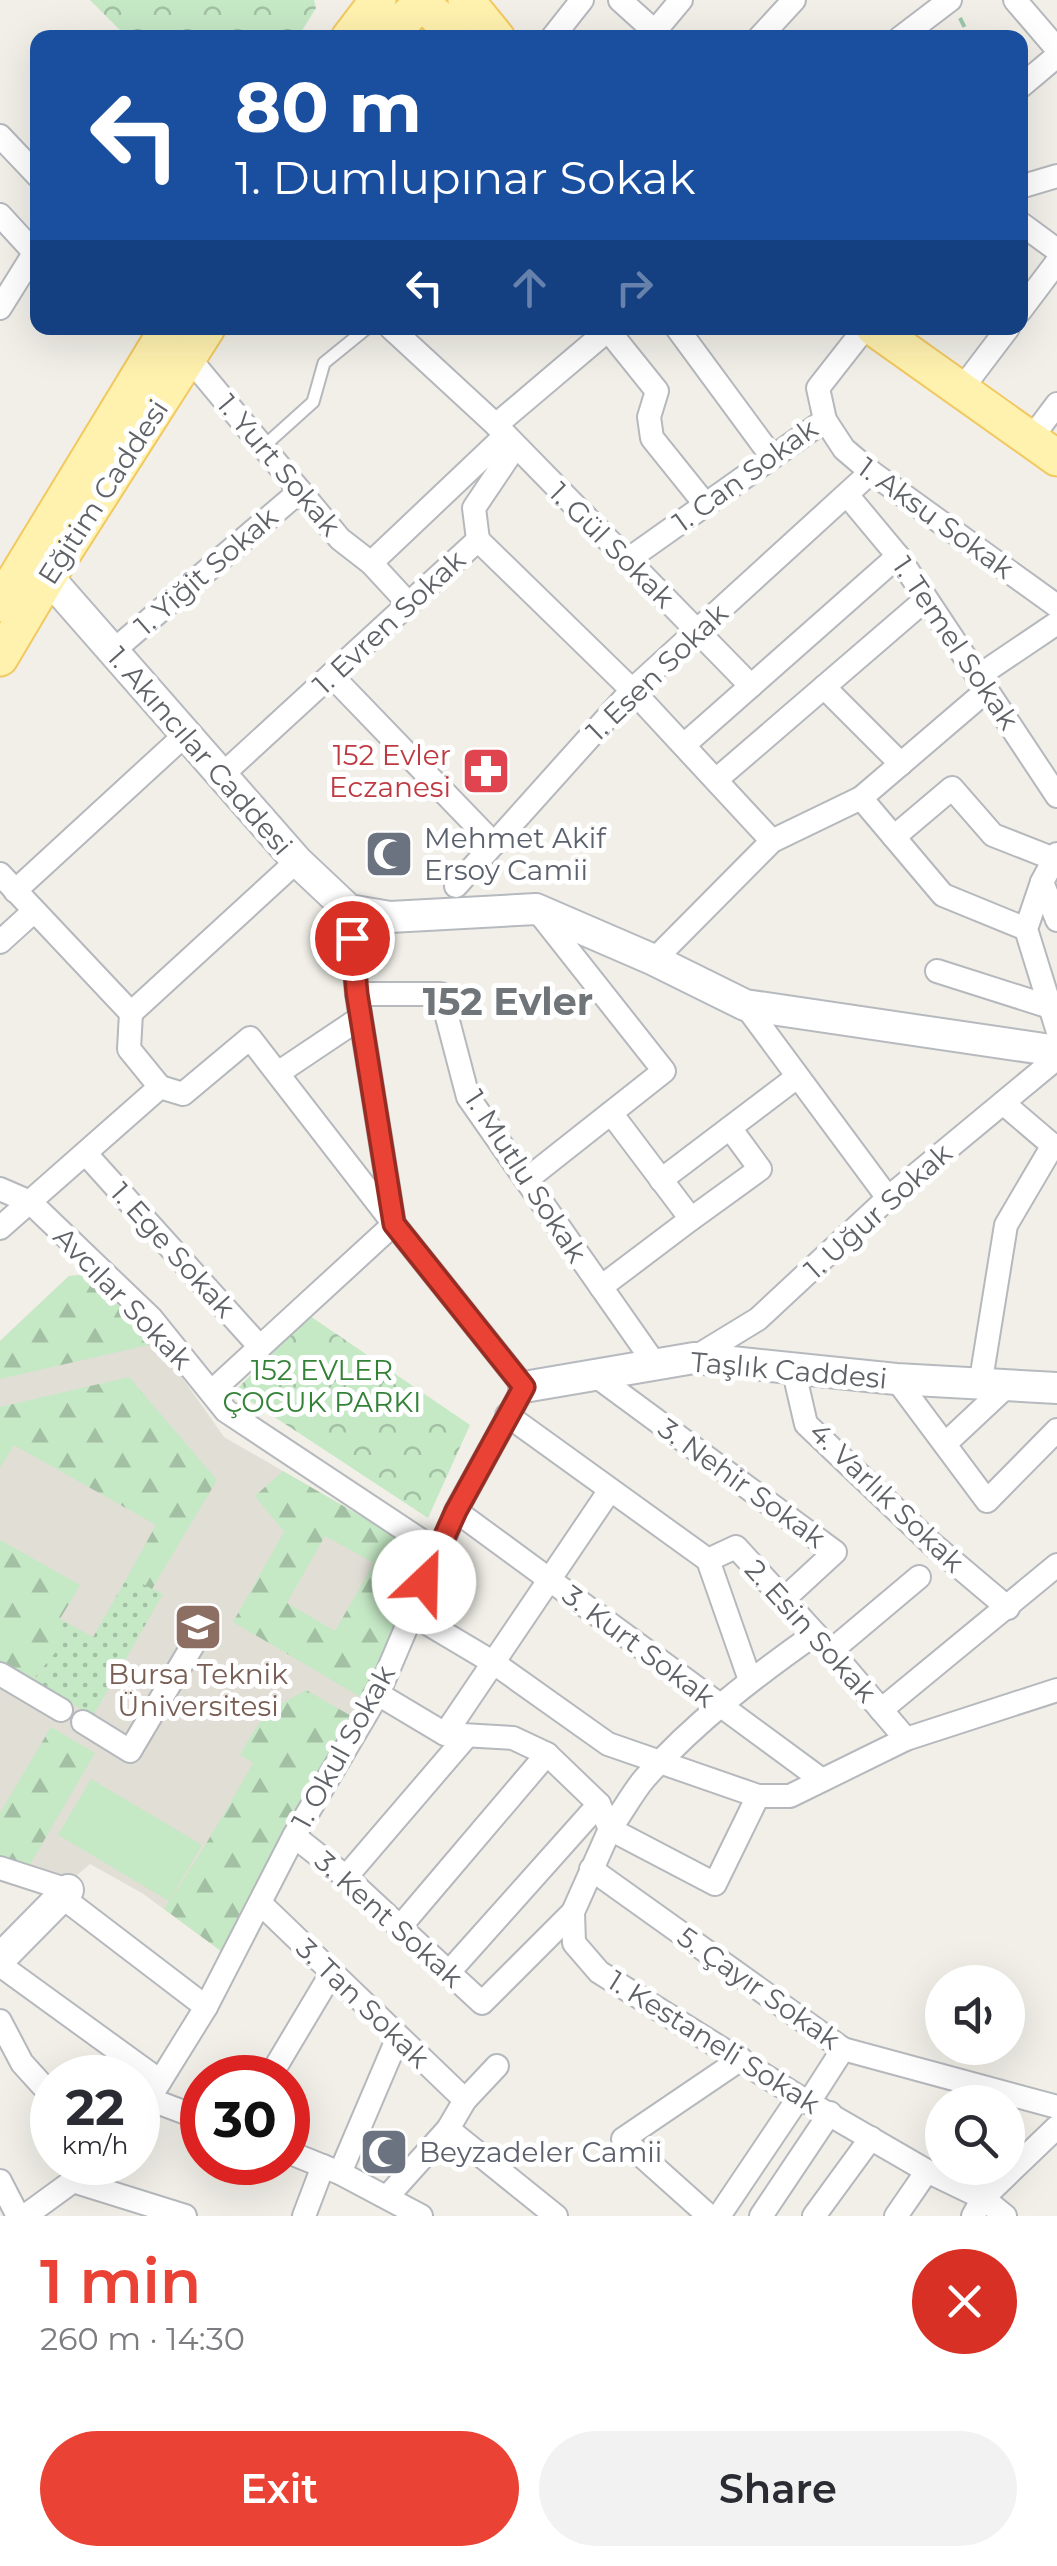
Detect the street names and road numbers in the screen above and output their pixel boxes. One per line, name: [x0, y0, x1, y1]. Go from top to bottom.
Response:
street label: 1. Yurt Sokak: [210, 387, 348, 543]
street label: Eğitim Caddesi: [31, 393, 175, 591]
street label: 1. Can Sokak: [666, 411, 824, 539]
street label: 1. Aksu Sokak: [852, 450, 1021, 586]
street label: 1. Gül Sokak: [542, 475, 682, 615]
street label: 1. Yiğit Sokak: [128, 500, 285, 642]
street label: 1. Evren Sokak: [306, 543, 472, 701]
street label: 1. Temel Sokak: [886, 550, 1026, 736]
street label: 1. Esen Sokak: [579, 596, 735, 748]
street label: 1. Akıncılar Caddesi: [100, 640, 300, 862]
street label: 1. Mutlu Sokak: [458, 1084, 594, 1269]
street label: 1. Uğur Sokak: [797, 1136, 959, 1286]
street label: 1. Ege Sokak: [104, 1176, 243, 1325]
street label: Avcılar Sokak: [47, 1220, 199, 1376]
street label: Taşlık Caddesi: [689, 1344, 889, 1396]
street label: 3. Nehir Sokak: [652, 1411, 832, 1555]
street label: 4. Varlık Sokak: [803, 1415, 971, 1579]
street label: 2. Esin Sokak: [738, 1553, 884, 1709]
street label: 3. Kurt Sokak: [556, 1578, 722, 1715]
street label: 1. Okul Sokak: [284, 1659, 402, 1835]
street label: 3. Kent Sokak: [308, 1844, 470, 1994]
street label: 5. Çayır Sokak: [671, 1919, 847, 2057]
street label: 3. Tan Sokak: [289, 1931, 437, 2075]
street label: 1. Kestaneli Sokak: [602, 1963, 826, 2121]

